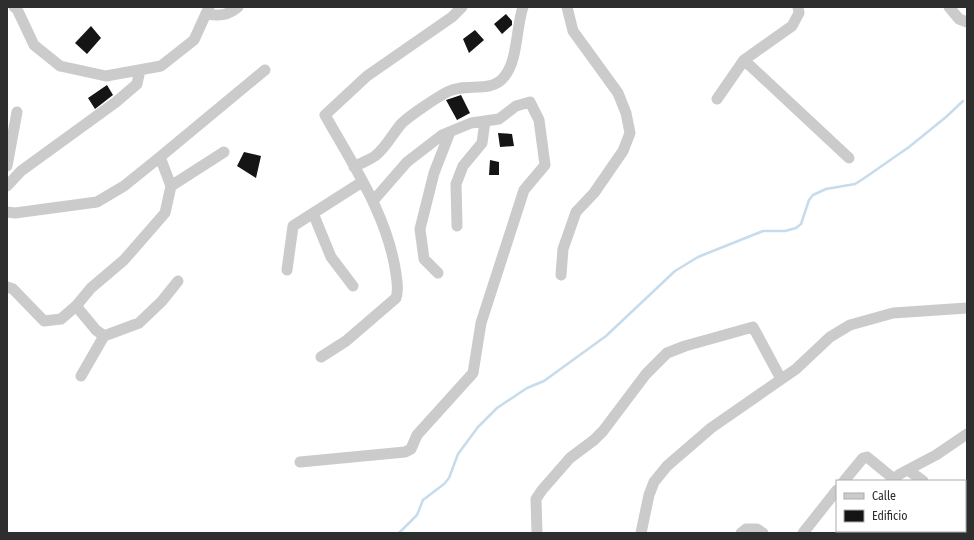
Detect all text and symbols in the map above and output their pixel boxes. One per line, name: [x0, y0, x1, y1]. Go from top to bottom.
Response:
legend: [836, 480, 966, 532]
text: Calle: [872, 489, 896, 503]
text: Edificio: [872, 509, 908, 523]

